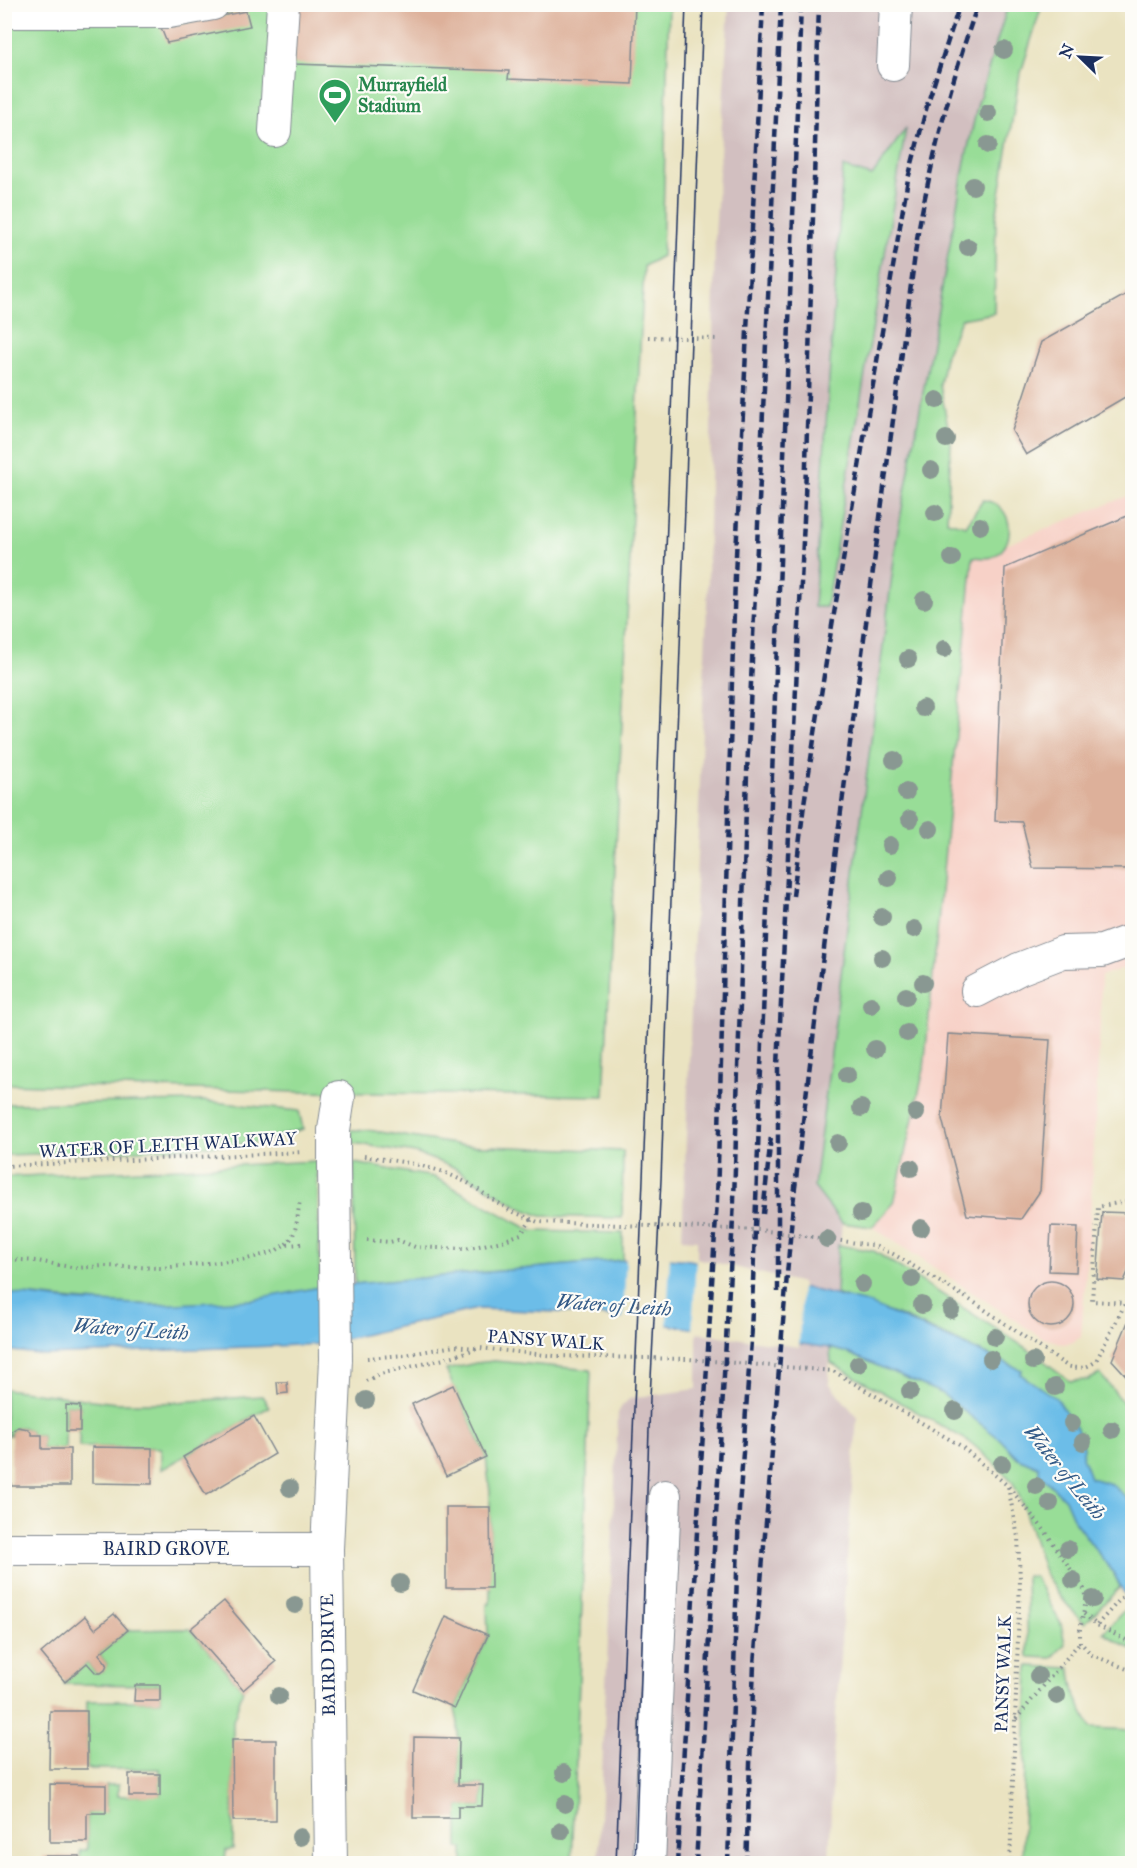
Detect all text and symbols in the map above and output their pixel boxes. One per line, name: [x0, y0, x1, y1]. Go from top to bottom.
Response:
north arrow: [1050, 27, 1110, 87]
text: N: [1055, 41, 1078, 61]
place label: Murrayfield Stadium: [358, 74, 448, 117]
sports icon: Murrayfield Stadium: [317, 77, 353, 124]
street label: WATER OF LEITH WALKWAY: [38, 1127, 298, 1163]
water label: Water of Leith: [556, 1289, 673, 1321]
water label: Water of Leith: [73, 1313, 190, 1345]
street label: PANSY WALK: [487, 1325, 607, 1355]
water label: Water of Leith: [1019, 1420, 1111, 1524]
street label: BAIRD GROVE: [103, 1538, 229, 1560]
street label: BAIRD DRIVE: [316, 1594, 340, 1716]
street label: PANSY WALK: [990, 1614, 1016, 1733]

